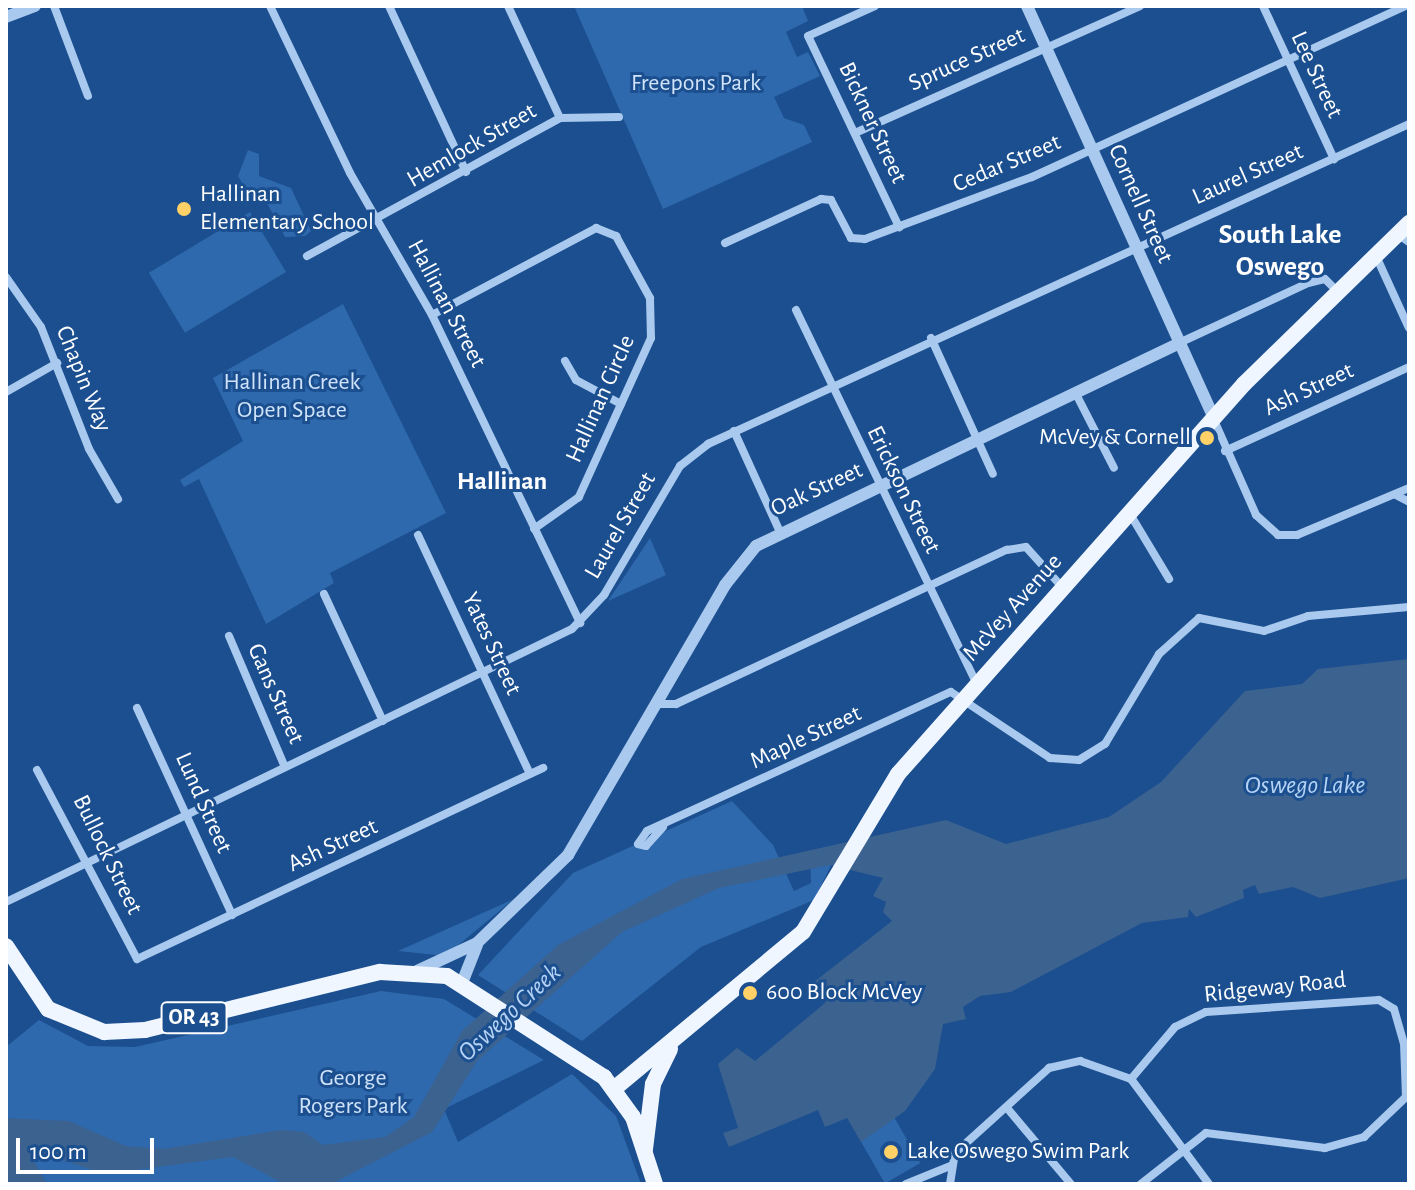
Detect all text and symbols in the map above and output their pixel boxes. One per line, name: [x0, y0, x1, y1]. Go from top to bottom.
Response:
street label: Spruce Street: [904, 22, 1030, 98]
street label: Lee Street: [1283, 27, 1349, 123]
street label: Bickner Street: [831, 58, 913, 188]
park label: Freepons Park: [631, 70, 761, 98]
street label: Hemlock Street: [402, 97, 542, 195]
street label: Cedar Street: [949, 128, 1065, 200]
street label: Laurel Street: [1188, 138, 1308, 212]
street label: Cornell Street: [1101, 140, 1179, 268]
place label: Hallinan Elementary School: [200, 181, 374, 237]
marker: Hallinan Elementary School: [175, 200, 193, 218]
district label: South Lake Oswego: [1219, 218, 1341, 284]
street label: Hallinan Street: [400, 235, 492, 373]
street label: Chapin Way: [49, 322, 117, 436]
street label: Hallinan Circle: [560, 331, 642, 467]
street label: Ash Street: [1260, 357, 1358, 423]
park label: Hallinan Creek Open Space: [223, 369, 361, 425]
street label: Erickson Street: [860, 422, 946, 558]
place label: McVey & Cornell: [1039, 424, 1191, 452]
marker: McVey & Cornell: [1198, 429, 1216, 447]
street label: Oak Street: [767, 456, 867, 524]
district label: Hallinan: [457, 466, 547, 498]
street label: Laurel Street: [579, 468, 663, 584]
street label: McVey Avenue: [957, 548, 1069, 668]
street label: Yates Street: [455, 588, 527, 700]
street label: Gans Street: [240, 639, 310, 749]
street label: Maple Street: [746, 700, 866, 776]
street label: Lund Street: [168, 748, 238, 858]
water label: Oswego Lake: [1245, 770, 1365, 802]
street label: Bullock Street: [66, 791, 148, 919]
street label: Ash Street: [284, 813, 382, 879]
water label: Oswego Creek: [452, 957, 568, 1069]
street label: Ridgeway Road: [1202, 966, 1348, 1010]
place label: 600 Block McVey: [766, 979, 922, 1007]
marker: 600 Block McVey: [741, 984, 759, 1002]
road number: OR 43: [160, 1000, 228, 1036]
park label: George Rogers Park: [298, 1065, 408, 1121]
scale bar: [20, 1122, 158, 1172]
place label: Lake Oswego Swim Park: [907, 1138, 1129, 1166]
text: 100 m: [30, 1140, 87, 1164]
marker: Lake Oswego Swim Park: [882, 1143, 900, 1161]

